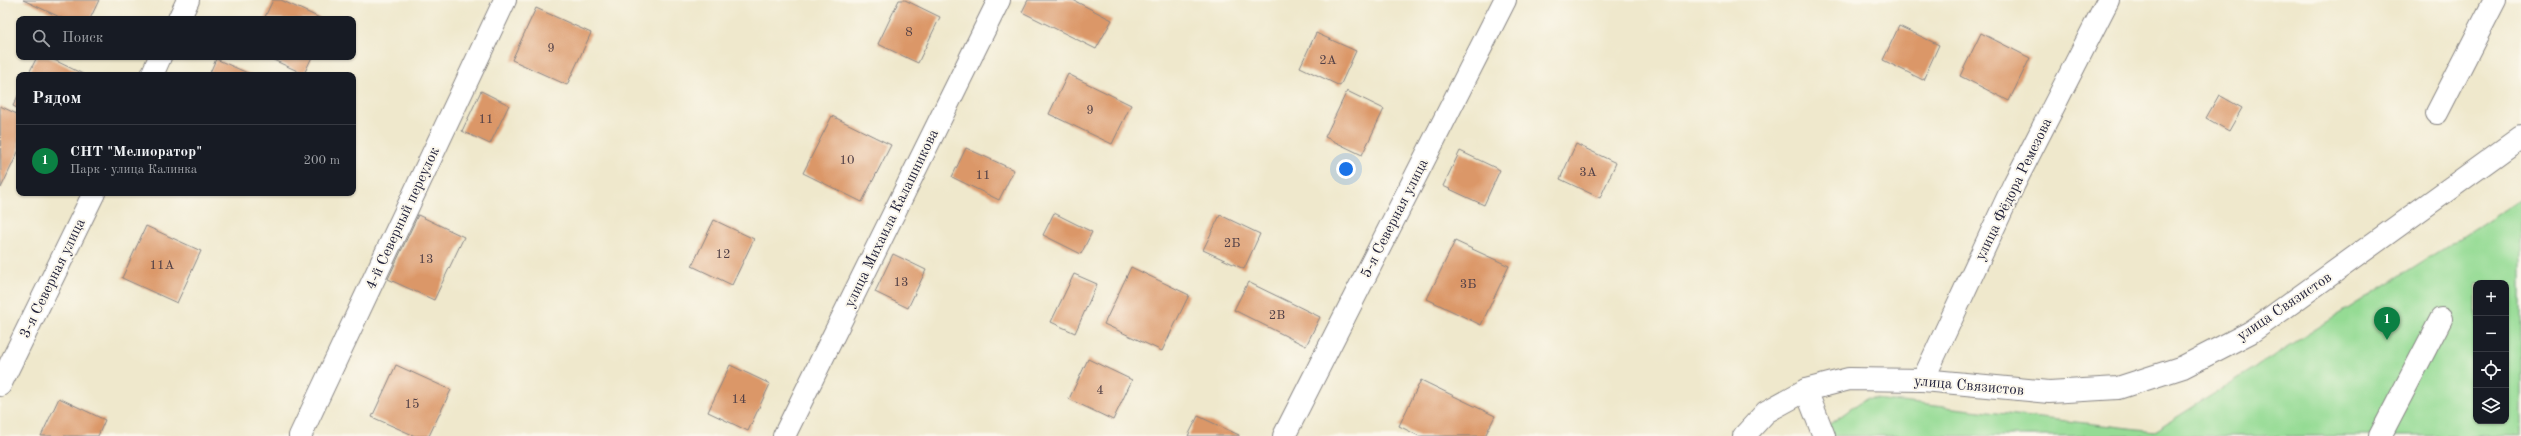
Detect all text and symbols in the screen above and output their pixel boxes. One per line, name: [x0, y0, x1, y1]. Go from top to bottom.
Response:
search box: [16, 16, 356, 60]
house number: 8: [905, 26, 913, 39]
icon: search: [30, 27, 52, 49]
text: Поиск: [62, 31, 103, 46]
house number: 9: [547, 42, 555, 55]
house number: 2А: [1319, 54, 1337, 67]
text: Рядом: [32, 90, 81, 107]
house number: 9: [1086, 104, 1094, 117]
house number: 11: [478, 113, 494, 126]
street label: улица Фёдора Ремезова: [1973, 115, 2056, 263]
street label: улица Михаила Калашникова: [843, 127, 942, 310]
text: СНТ "Мелиоратор": [70, 145, 202, 160]
street label: 4-й Северный переулок: [364, 145, 443, 292]
text: 1: [41, 154, 49, 167]
text: 200 m: [303, 154, 340, 167]
house number: 10: [839, 154, 855, 167]
street label: 5-я Северная улица: [1359, 156, 1432, 280]
your location: [1336, 159, 1356, 179]
text: Парк · улица Калинка: [70, 163, 197, 176]
house number: 3А: [1579, 166, 1597, 179]
house number: 11: [975, 169, 991, 182]
street label: 3-я Северная улица: [18, 216, 89, 341]
house number: 2Б: [1224, 237, 1240, 250]
house number: 12: [715, 248, 731, 261]
house number: 13: [418, 253, 434, 266]
house number: 11А: [149, 259, 175, 272]
street label: улица Связистов: [2235, 270, 2335, 344]
house number: 13: [893, 276, 909, 289]
house number: 3Б: [1460, 278, 1476, 291]
map controls: [2473, 280, 2509, 424]
button: +: [2473, 280, 2509, 316]
pin: 1: [2374, 307, 2400, 340]
house number: 2В: [1269, 309, 1285, 322]
button: −: [2473, 316, 2509, 352]
button: locate: [2473, 352, 2509, 388]
street label: улица Связистов: [1913, 374, 2025, 399]
house number: 4: [1096, 384, 1104, 397]
button: layers: [2473, 388, 2509, 424]
house number: 14: [731, 393, 747, 406]
house number: 15: [404, 398, 420, 411]

